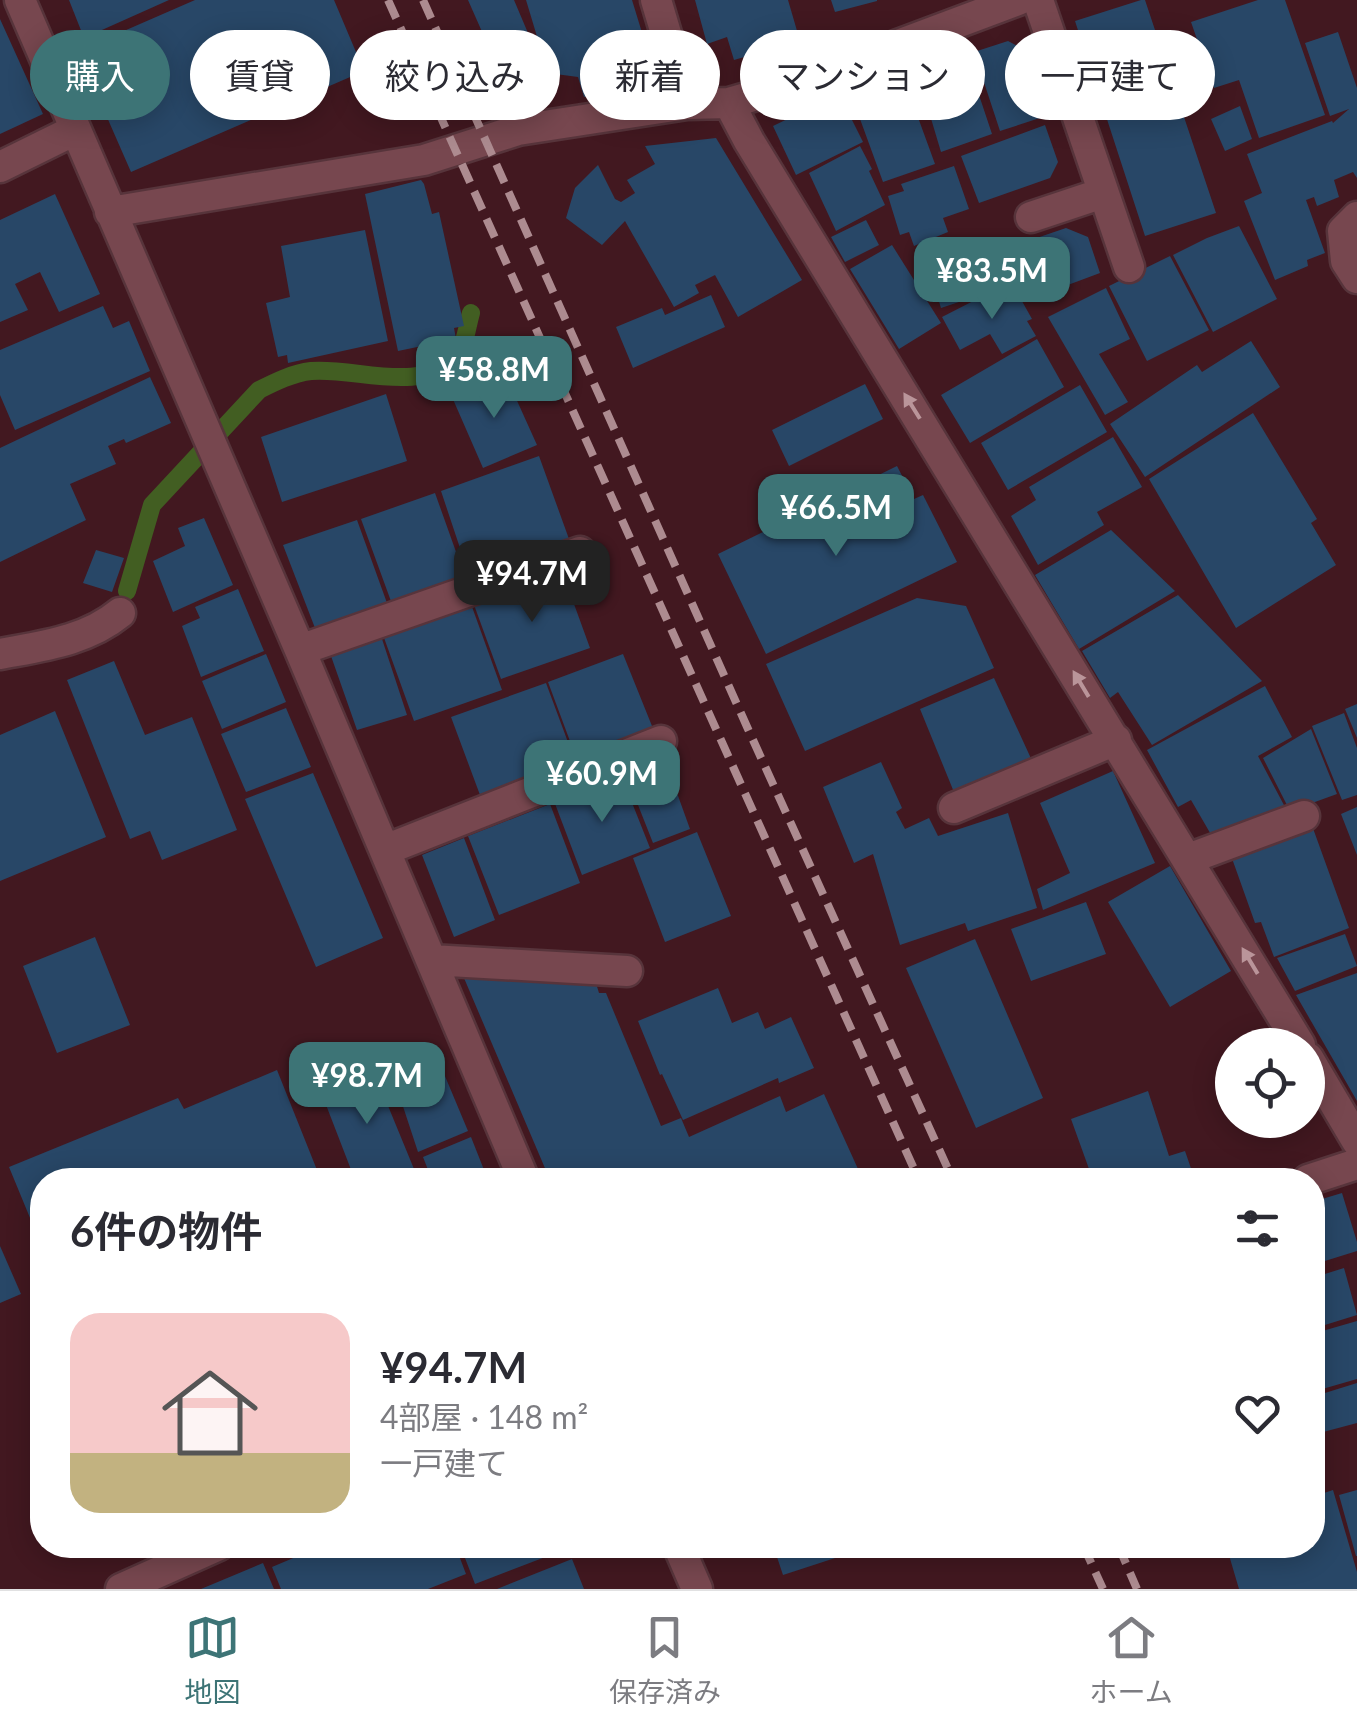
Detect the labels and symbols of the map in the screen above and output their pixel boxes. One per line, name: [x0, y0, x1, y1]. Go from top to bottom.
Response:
pin: ¥83.5M: [911, 237, 1073, 322]
pin: ¥58.8M: [413, 336, 575, 421]
one-way arrow: [903, 392, 921, 420]
pin: ¥66.5M: [755, 474, 917, 559]
pin: ¥94.7M: [451, 540, 613, 625]
one-way arrow: [1072, 670, 1091, 697]
pin: ¥60.9M: [521, 740, 683, 825]
one-way arrow: [1242, 947, 1259, 975]
pin: ¥98.7M: [286, 1042, 448, 1127]

